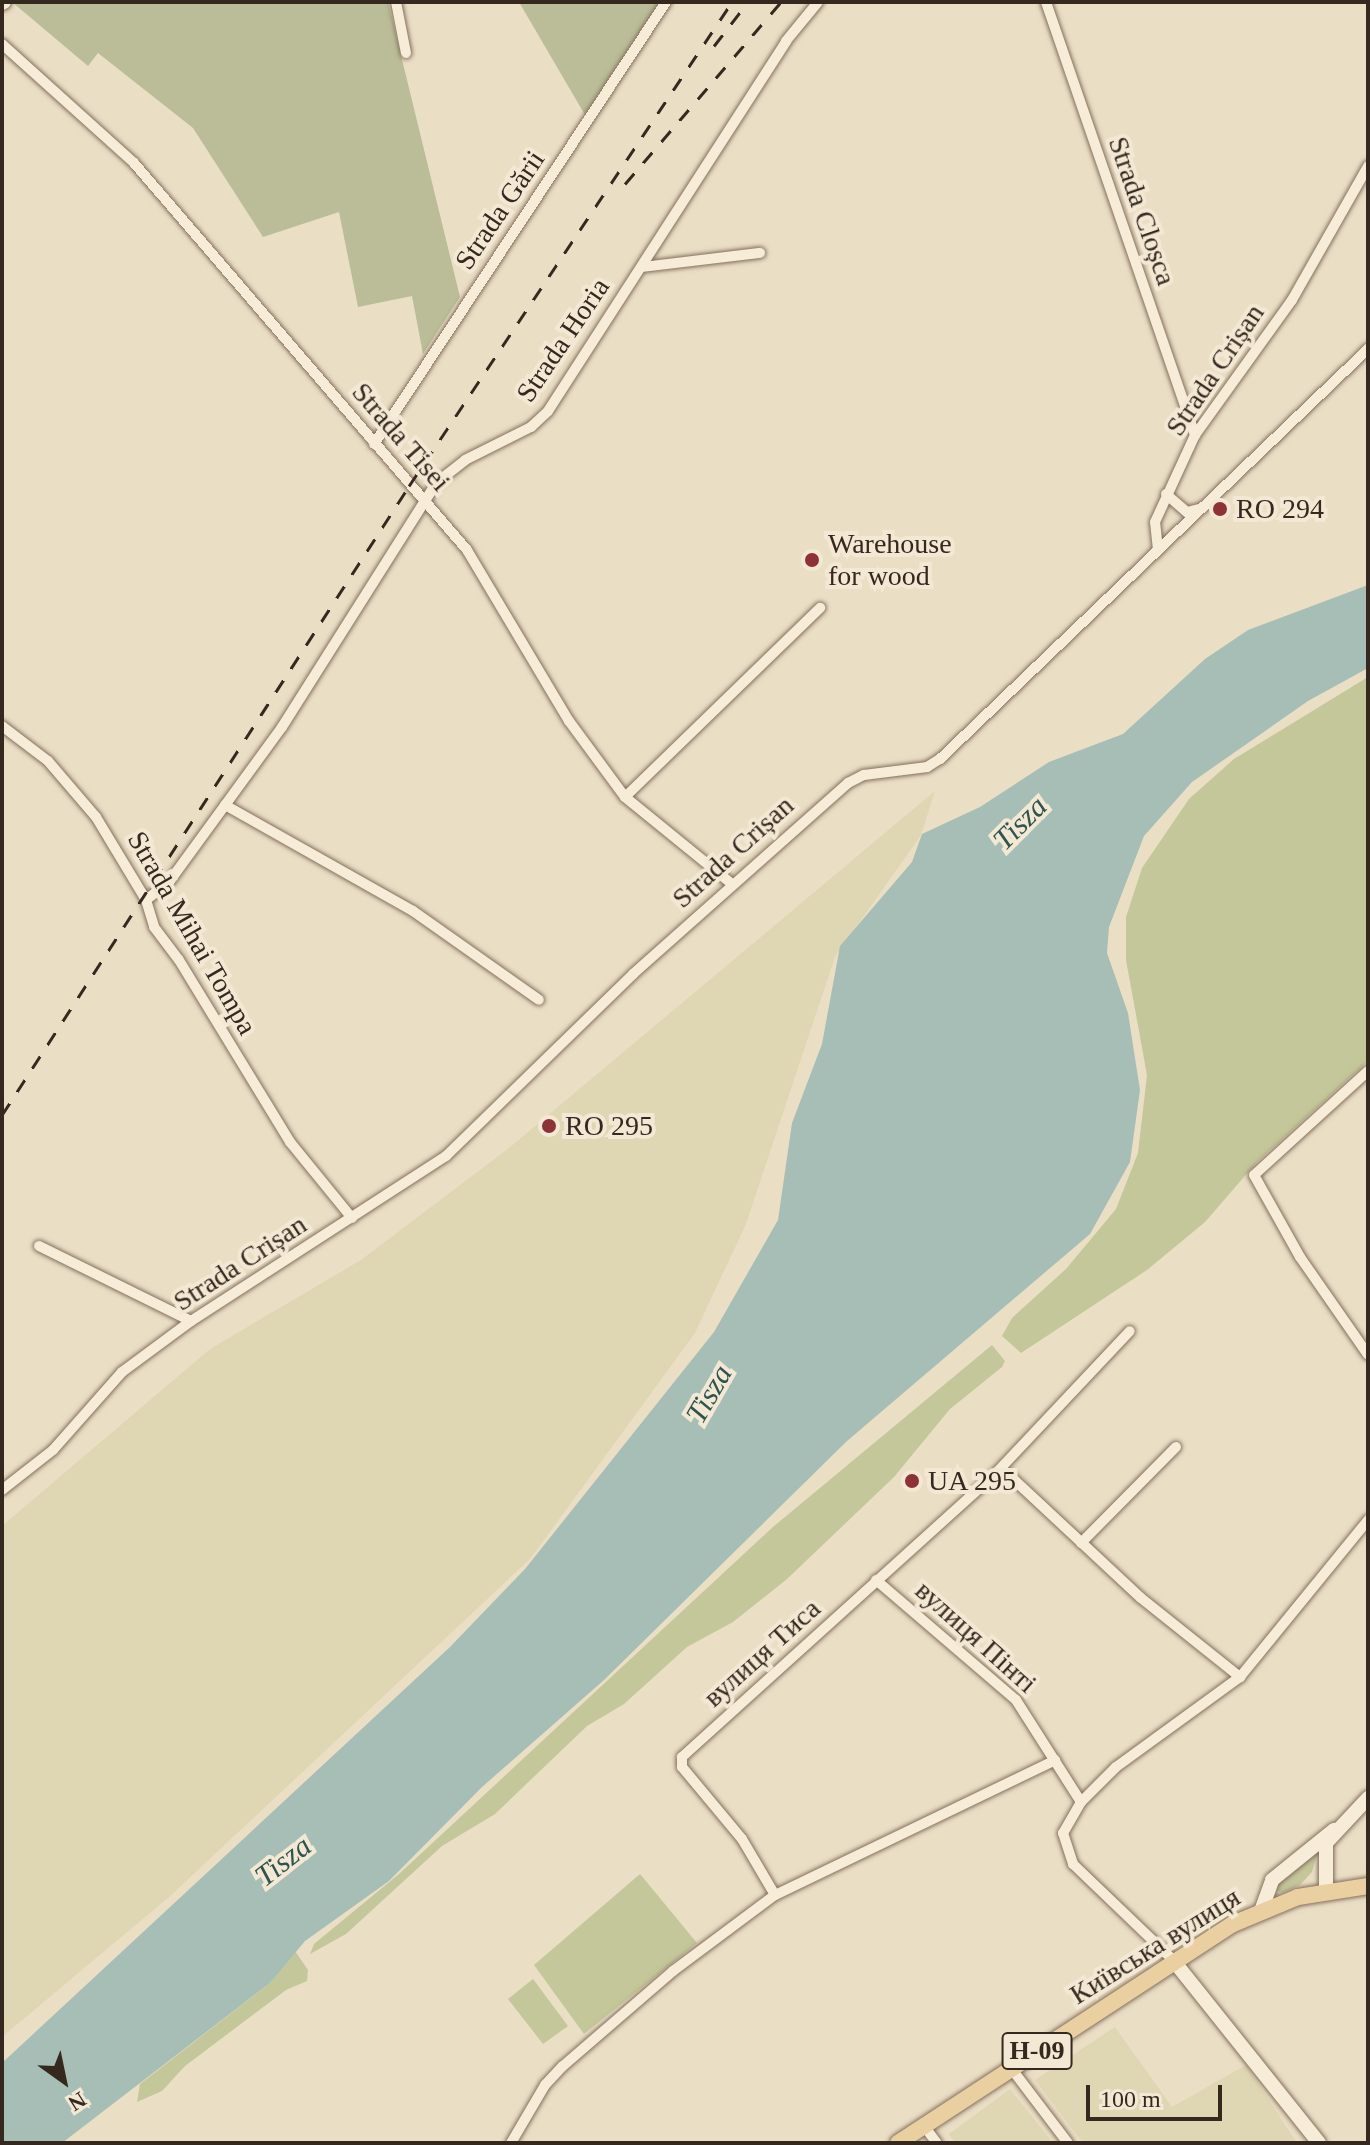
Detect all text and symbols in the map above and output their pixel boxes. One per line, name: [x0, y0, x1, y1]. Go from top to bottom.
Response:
street label: Strada Cloșca: [1101, 132, 1183, 290]
street label: Strada Gării: [448, 144, 552, 276]
street label: Strada Horia: [509, 272, 617, 408]
street label: Strada Crișan: [1159, 298, 1271, 442]
street label: Strada Tisei: [345, 376, 457, 498]
place label: RO 294: [1236, 492, 1324, 526]
marker: RO 294: [1211, 500, 1229, 518]
place label: Warehouse for wood: [828, 527, 952, 593]
marker: Warehouse for wood: [803, 551, 821, 569]
water label: Tisza: [985, 788, 1055, 858]
street label: Strada Crișan: [665, 789, 801, 915]
street label: Strada Mihai Tompa: [120, 825, 264, 1041]
place label: RO 295: [565, 1109, 653, 1143]
marker: RO 295: [540, 1117, 558, 1135]
street label: Strada Crișan: [167, 1208, 313, 1318]
water label: Tisza: [678, 1358, 740, 1430]
place label: UA 295: [928, 1464, 1017, 1498]
marker: UA 295: [903, 1472, 921, 1490]
street label: вулиця Пінті: [908, 1574, 1044, 1700]
street label: вулиця Тиса: [697, 1592, 827, 1714]
water label: Tisza: [248, 1828, 318, 1894]
street label: Київська вулиця: [1064, 1880, 1246, 2012]
road number: Н-09: [1001, 2029, 1073, 2073]
north arrow: [24, 2041, 104, 2121]
scale bar: [1090, 2069, 1226, 2119]
text: 100 m: [1100, 2086, 1161, 2112]
text: N: [64, 2087, 91, 2116]

